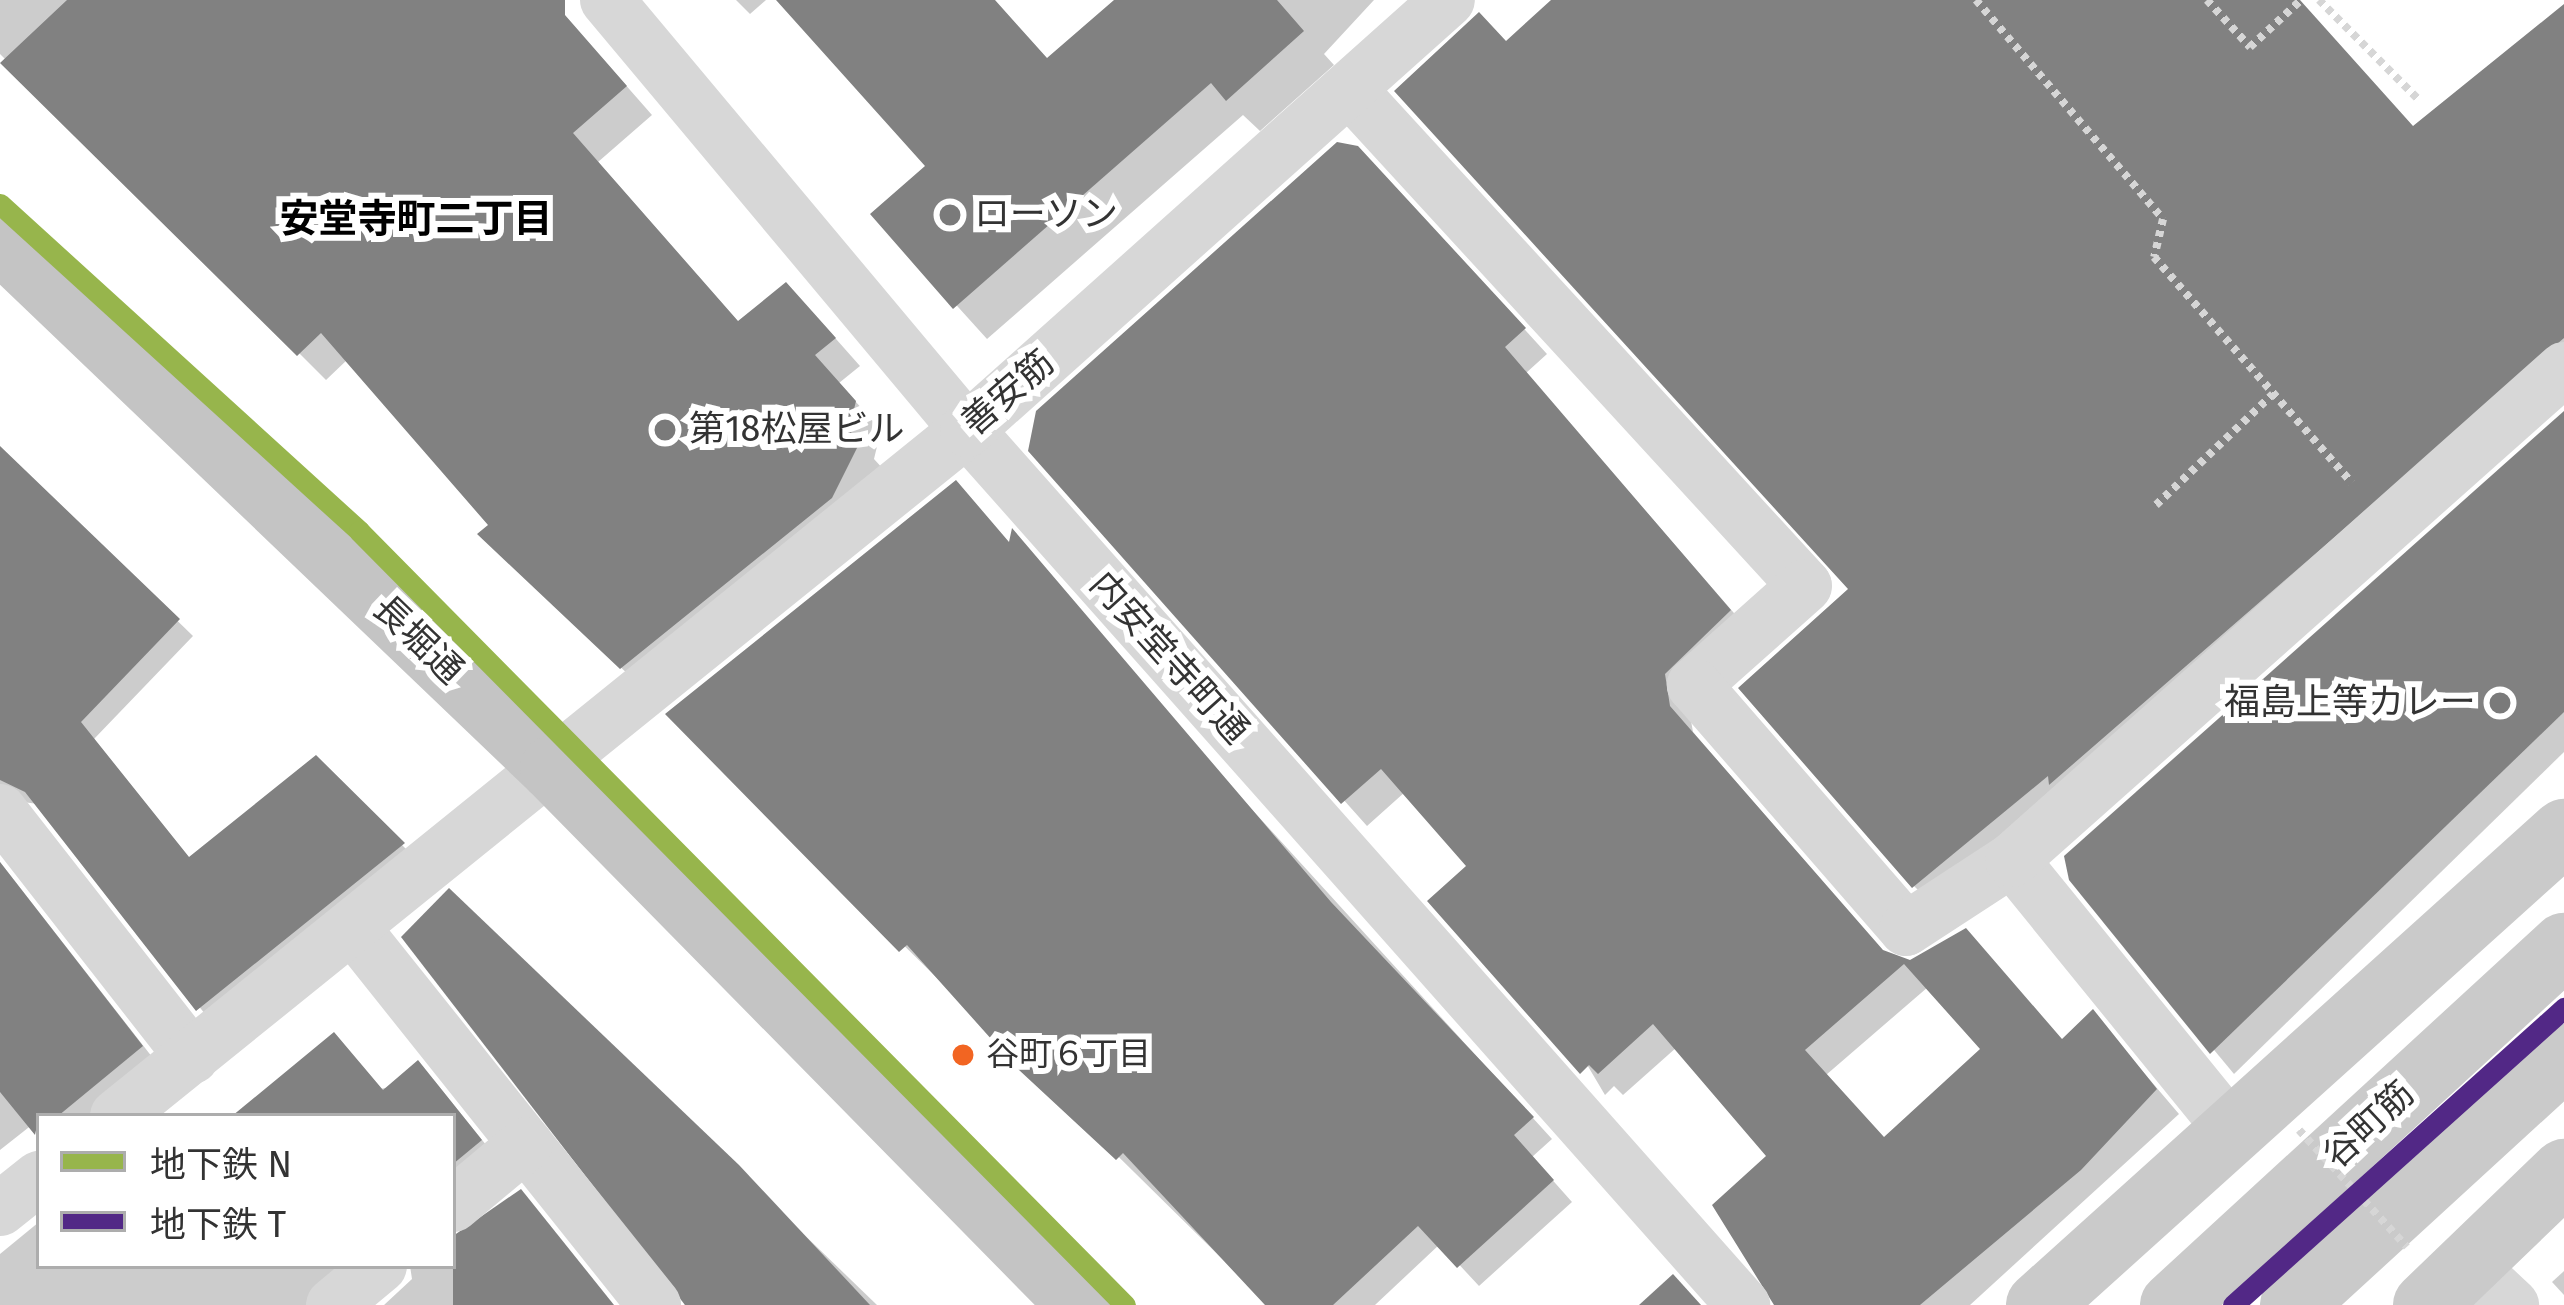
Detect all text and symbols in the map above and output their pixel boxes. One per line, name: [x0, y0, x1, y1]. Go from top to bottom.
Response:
place label: ローソン: [974, 193, 1118, 237]
district label: 安堂寺町二丁目: [280, 196, 552, 242]
marker: ローソン: [937, 202, 963, 228]
street label: 善安筋: [953, 341, 1063, 445]
place label: 第18松屋ビル: [689, 408, 904, 452]
marker: 第18松屋ビル: [652, 417, 678, 443]
street label: 内安堂寺町通: [1081, 563, 1257, 753]
street label: 長堀通: [364, 587, 472, 693]
place label: 福島上等カレー: [2224, 681, 2476, 725]
marker: 福島上等カレー: [2487, 690, 2513, 716]
place label: 谷町６丁目: [986, 1035, 1151, 1075]
marker: 谷町６丁目: [952, 1044, 974, 1066]
street label: 谷町筋: [2315, 1072, 2423, 1178]
legend: [36, 1113, 456, 1269]
text: 地下鉄 N: [150, 1143, 292, 1187]
text: 地下鉄 T: [150, 1203, 286, 1247]

